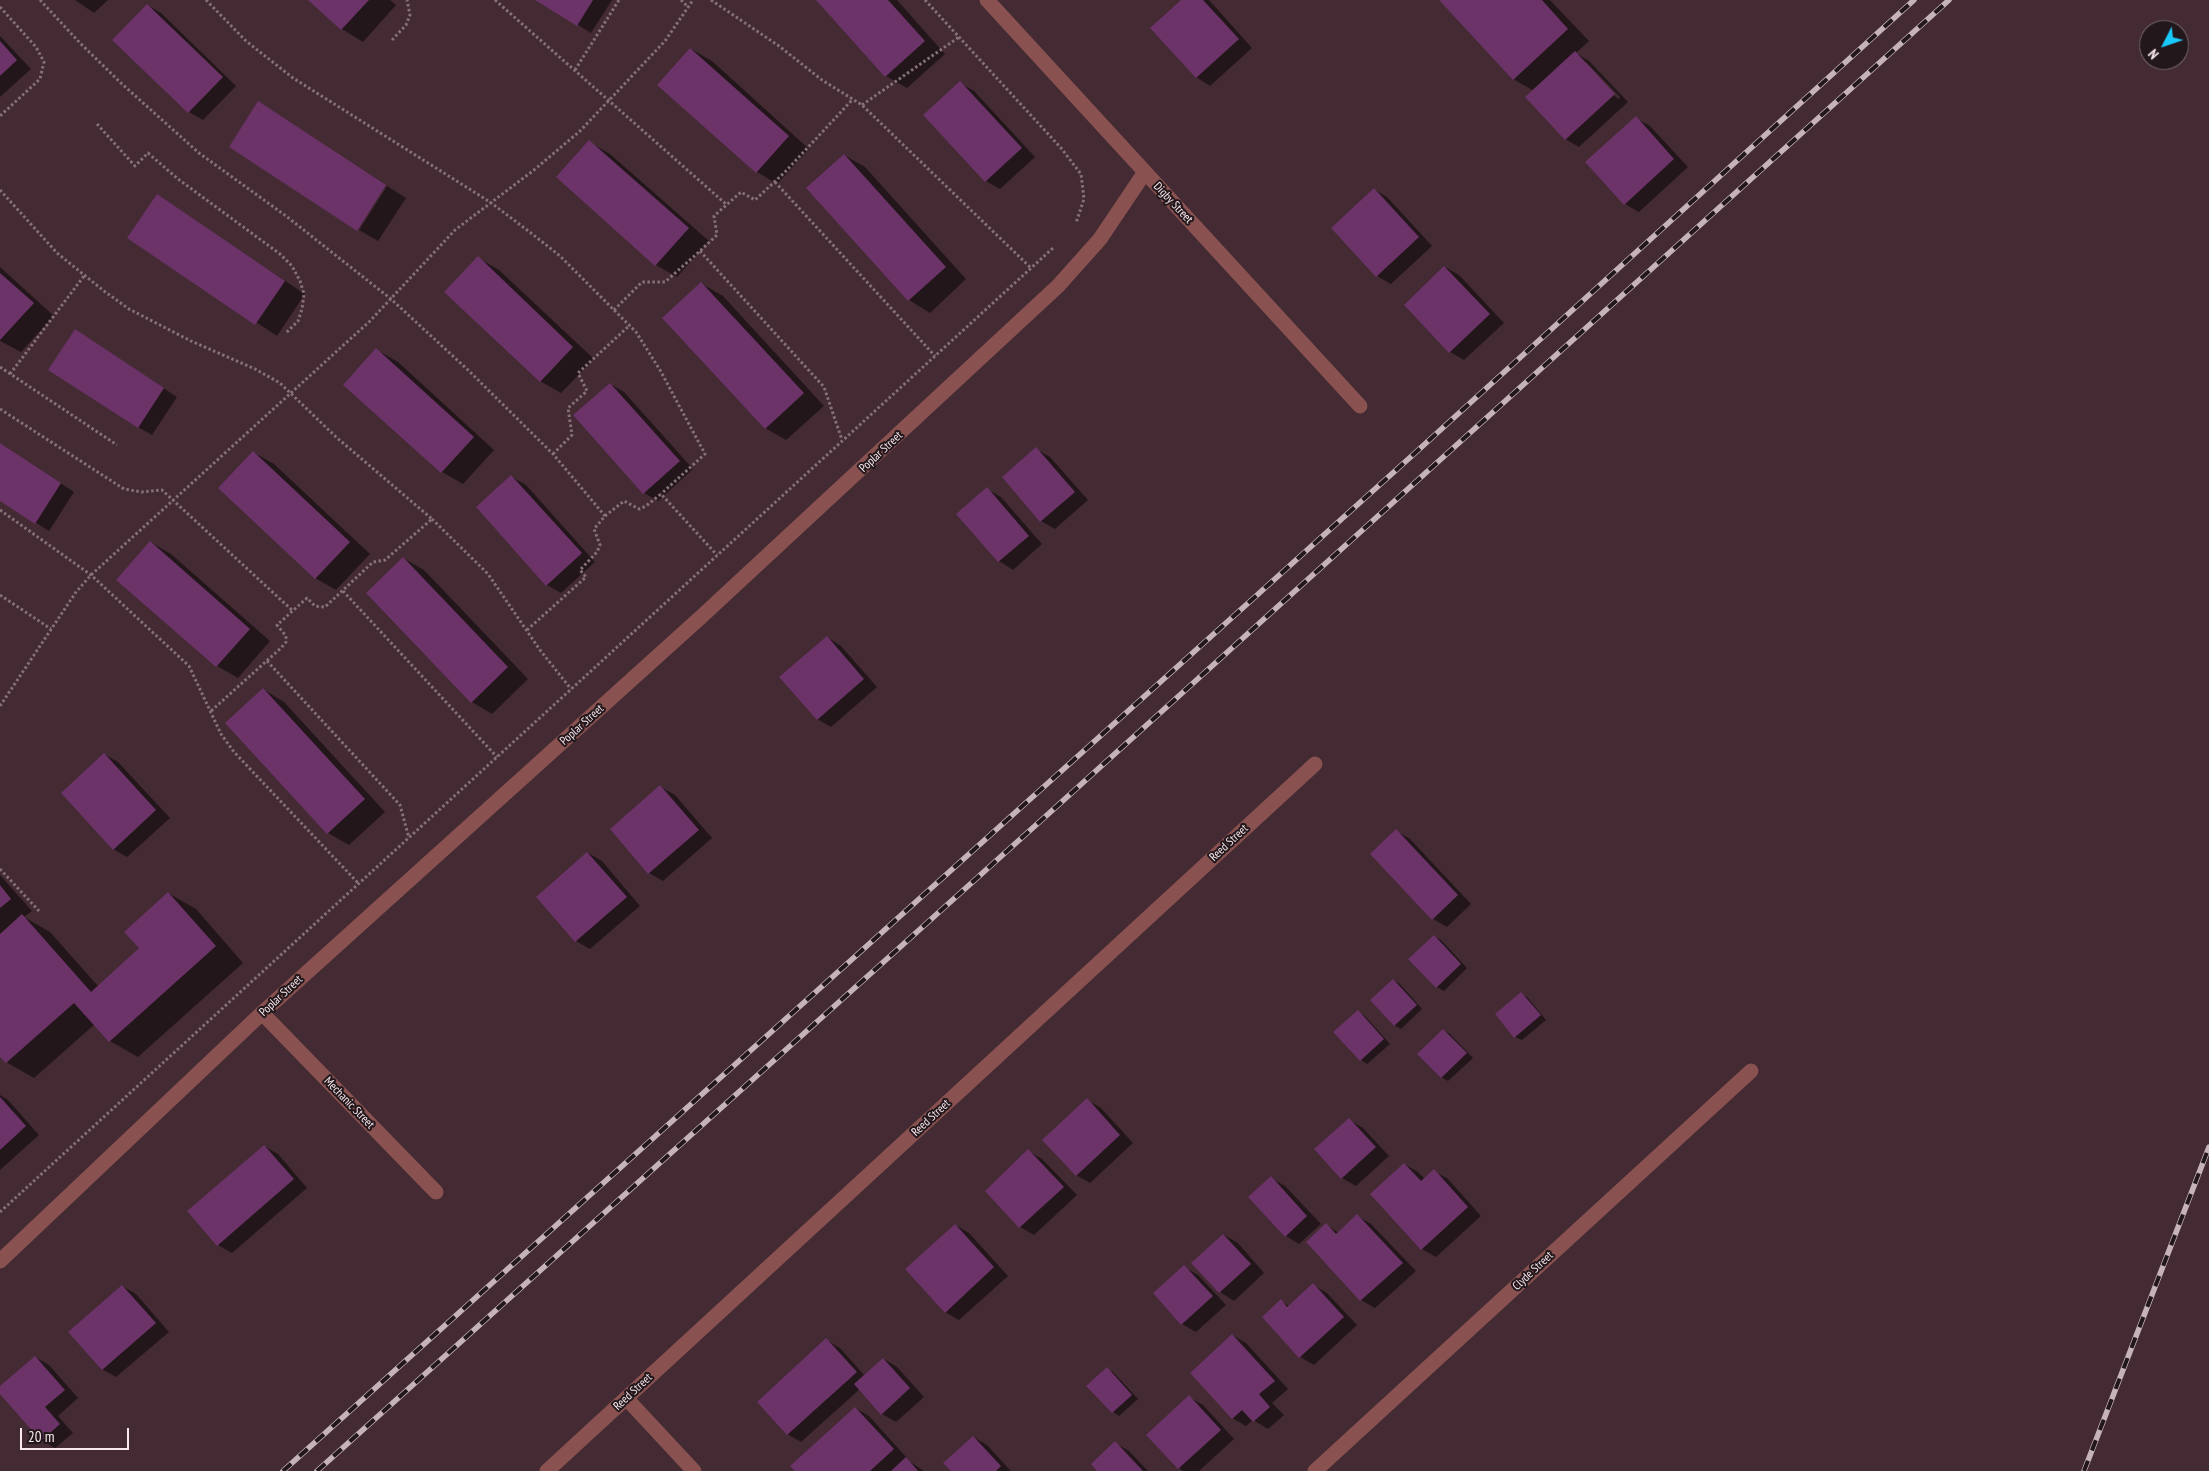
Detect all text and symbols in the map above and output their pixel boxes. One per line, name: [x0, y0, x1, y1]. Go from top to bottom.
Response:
north arrow: [2139, 20, 2189, 70]
text: N: [2144, 45, 2163, 63]
street label: Digby Street: [1150, 179, 1196, 227]
street label: Poplar Street: [856, 428, 906, 476]
street label: Poplar Street: [557, 702, 607, 748]
street label: Reed Street: [1207, 821, 1251, 865]
street label: Poplar Street: [256, 972, 306, 1020]
street label: Mechanic Street: [321, 1074, 377, 1132]
street label: Reed Street: [909, 1096, 953, 1140]
street label: Clyde Street: [1510, 1249, 1556, 1293]
street label: Reed Street: [611, 1370, 655, 1414]
scale bar: [22, 1418, 131, 1450]
text: 20 m: [28, 1427, 54, 1446]

